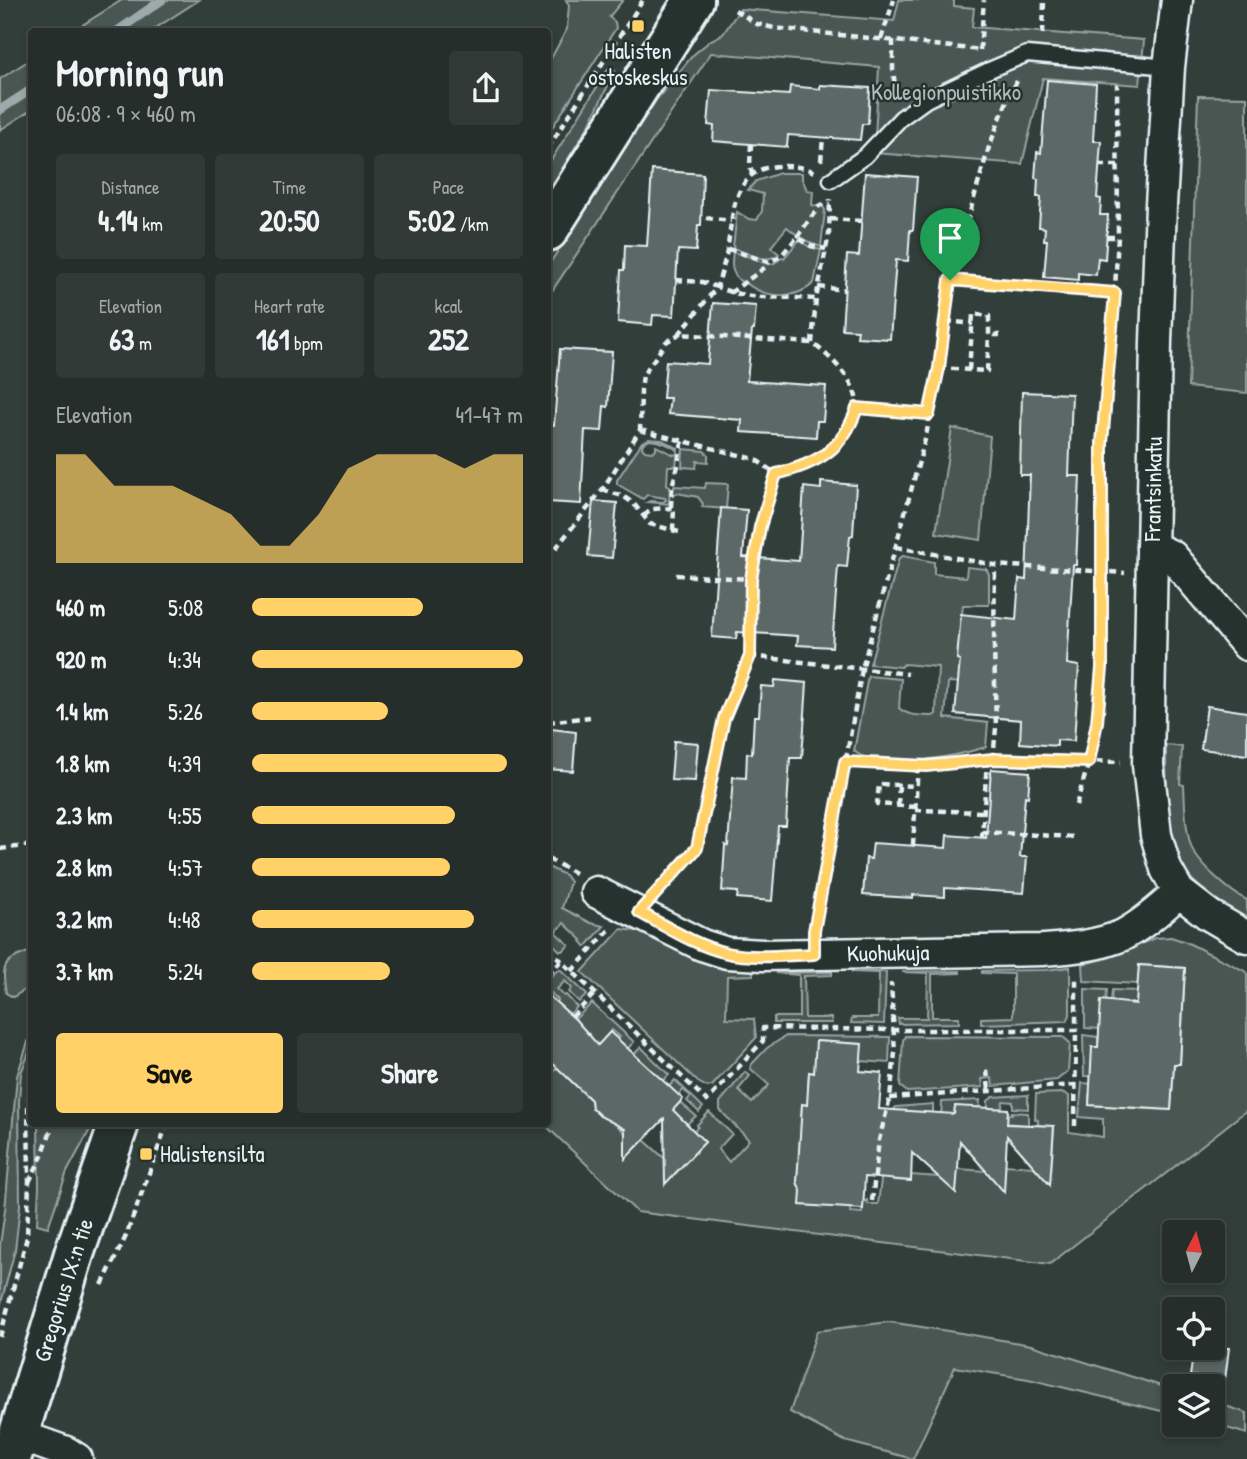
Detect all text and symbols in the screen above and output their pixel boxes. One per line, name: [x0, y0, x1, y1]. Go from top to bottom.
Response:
marker: Halisten ostoskeskus: [630, 18, 646, 34]
place label: Halisten ostoskeskus: [588, 35, 688, 92]
text: Morning run: [56, 46, 224, 98]
button: share: [449, 51, 523, 125]
park label: Kollegionpuistikko: [871, 76, 1021, 107]
text: 06:08 · 9 × 460 m: [56, 98, 196, 129]
text: Distance: [101, 174, 160, 200]
text: Time: [273, 174, 306, 200]
text: Pace: [433, 174, 464, 200]
text: 4.14: [98, 200, 138, 240]
text: 20:50: [259, 200, 320, 240]
text: 5:02: [408, 200, 455, 240]
pin: [920, 208, 980, 280]
text: km: [138, 211, 163, 237]
text: /km: [455, 211, 489, 237]
icon: arrive: [931, 219, 969, 257]
text: Elevation: [99, 293, 162, 319]
text: Heart rate: [254, 293, 325, 319]
text: kcal: [435, 293, 462, 319]
text: 63: [109, 319, 135, 359]
text: 161: [256, 319, 290, 359]
text: 252: [428, 319, 469, 359]
text: m: [135, 330, 152, 356]
text: bpm: [290, 330, 323, 356]
text: Elevation: [56, 399, 132, 430]
text: 41–47 m: [455, 399, 523, 430]
street label: Frantsinkatu: [1136, 436, 1169, 543]
text: 460 m: [56, 592, 105, 623]
text: 5:08: [168, 592, 203, 623]
text: 920 m: [56, 644, 106, 675]
text: 4:34: [168, 644, 201, 675]
text: 1.4 km: [56, 696, 108, 727]
text: 5:26: [168, 696, 203, 727]
text: 1.8 km: [56, 748, 110, 779]
text: 4:39: [168, 748, 201, 779]
text: 2.3 km: [56, 800, 112, 831]
text: 4:55: [168, 800, 201, 831]
text: 2.8 km: [56, 852, 112, 883]
text: 4:57: [168, 852, 203, 883]
text: 3.2 km: [56, 904, 112, 935]
text: 4:48: [168, 904, 201, 935]
street label: Kuohukuja: [847, 936, 930, 968]
text: 3.7 km: [56, 956, 113, 987]
text: 5:24: [168, 956, 202, 987]
button: Save: [56, 1033, 283, 1113]
button: Share: [297, 1033, 523, 1113]
place label: Halistensilta: [160, 1138, 264, 1169]
marker: Halistensilta: [138, 1146, 154, 1162]
street label: Gregorius IX:n tie: [26, 1214, 100, 1365]
north arrow: [1162, 1220, 1225, 1283]
map controls: [1162, 1220, 1225, 1437]
button: locate: [1162, 1297, 1225, 1360]
button: layers: [1162, 1374, 1225, 1437]

